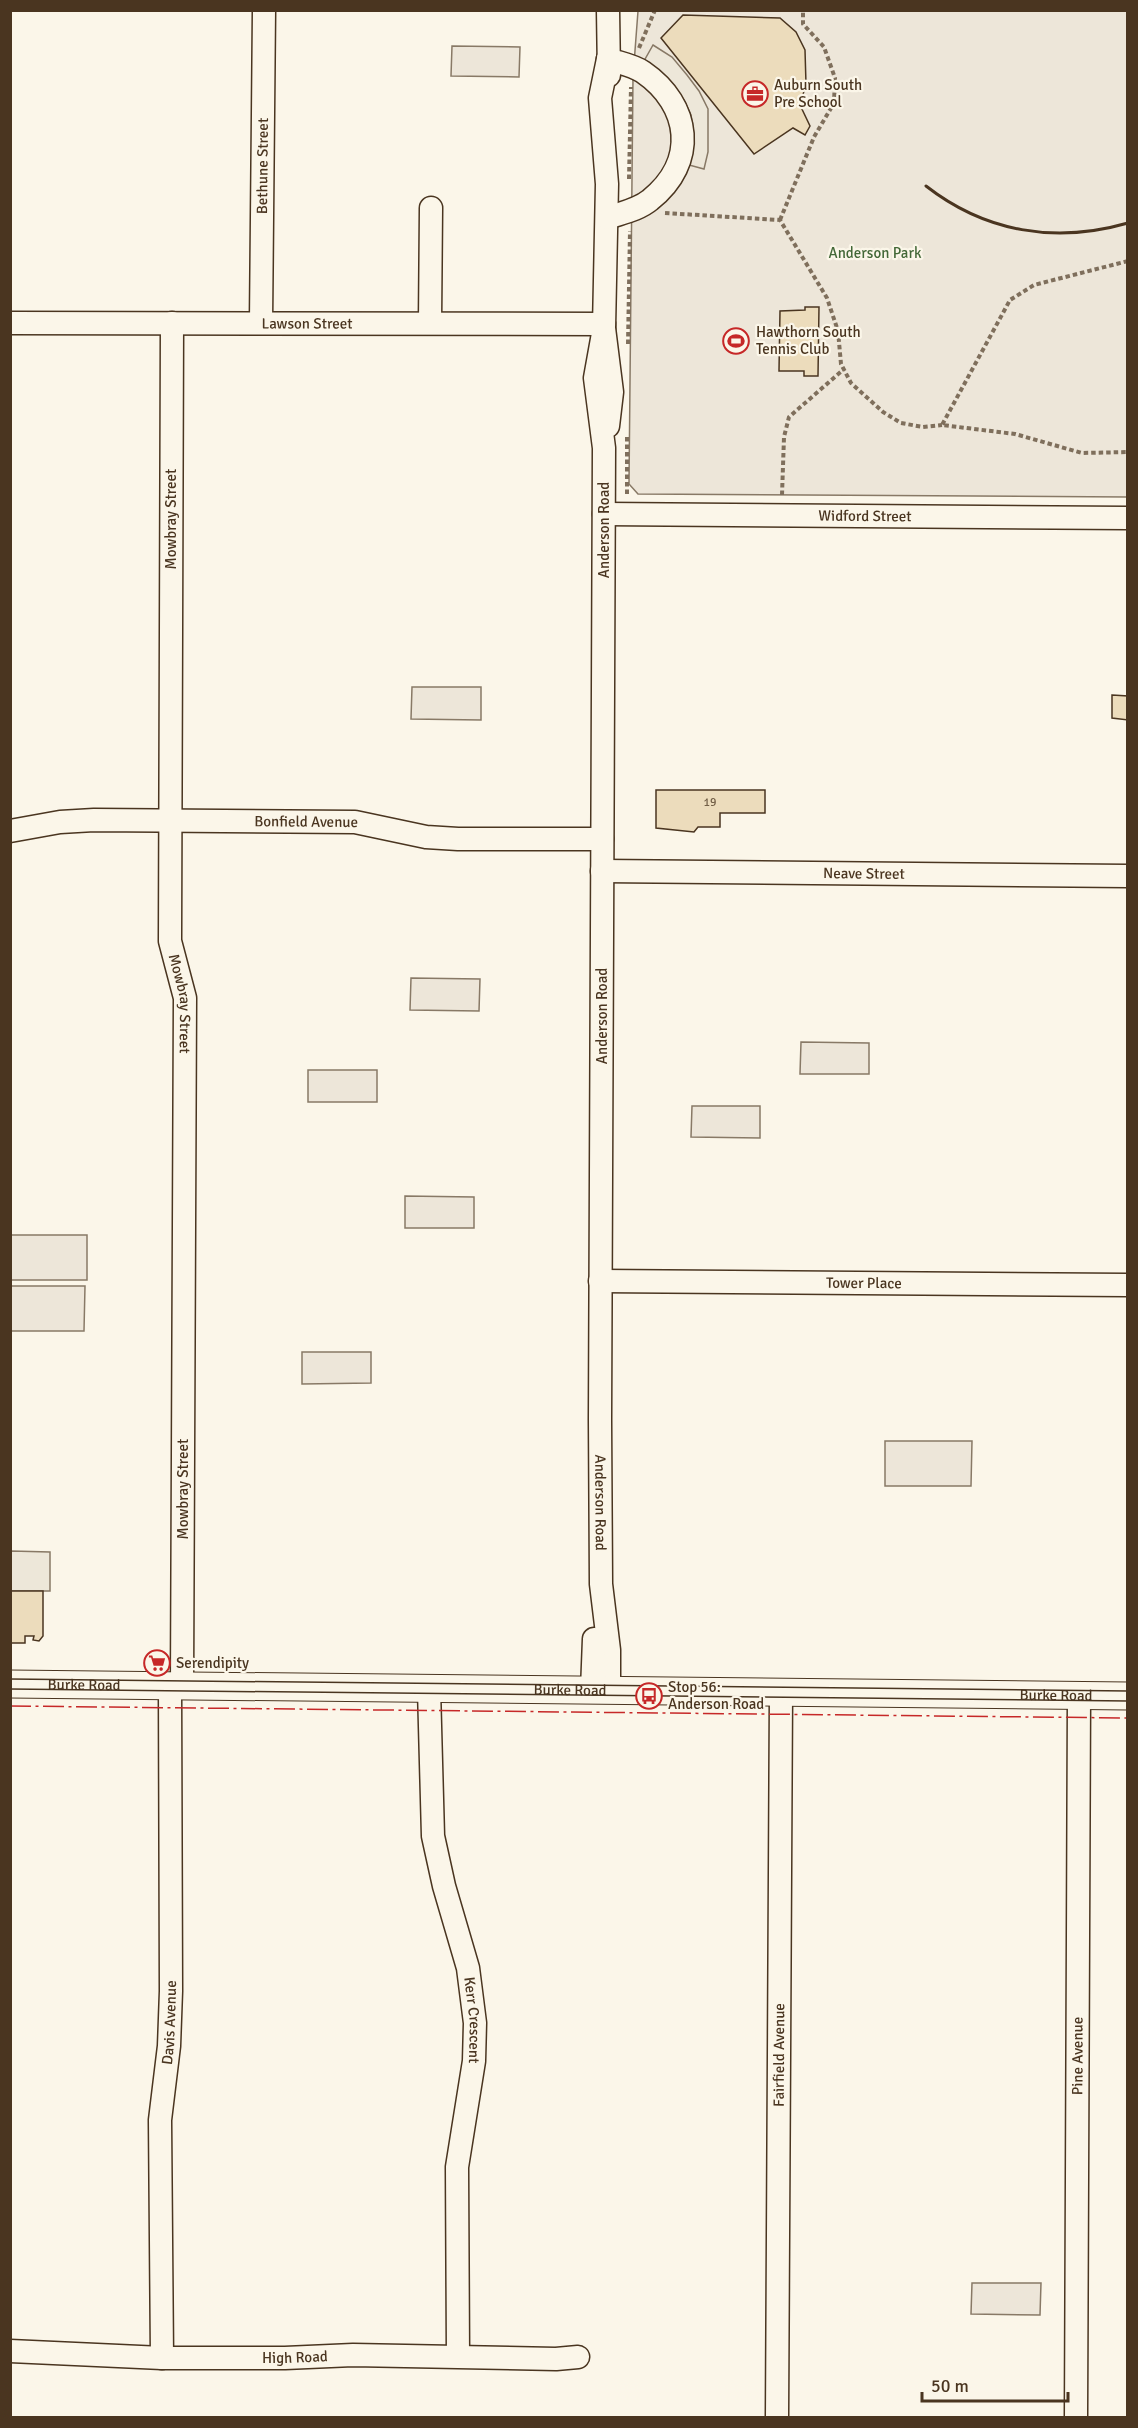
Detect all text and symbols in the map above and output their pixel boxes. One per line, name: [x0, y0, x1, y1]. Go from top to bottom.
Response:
place label: Auburn South Pre School: [774, 76, 862, 111]
office icon: Auburn South Pre School: [740, 79, 770, 109]
street label: Bethune Street: [253, 118, 272, 214]
park label: Anderson Park: [828, 244, 922, 262]
street label: Lawson Street: [262, 314, 352, 333]
place label: Hawthorn South Tennis Club: [756, 323, 861, 358]
sports icon: Hawthorn South Tennis Club: [721, 326, 751, 356]
street label: Mowbray Street: [162, 469, 180, 569]
street label: Anderson Road: [595, 482, 613, 578]
street label: Widford Street: [818, 507, 912, 525]
house number: 19: [704, 795, 716, 810]
street label: Bonfield Avenue: [254, 812, 358, 831]
street label: Neave Street: [823, 864, 905, 883]
street label: Mowbray Street: [165, 952, 194, 1054]
street label: Anderson Road: [593, 968, 611, 1064]
street label: Tower Place: [826, 1274, 902, 1292]
street label: Mowbray Street: [174, 1439, 192, 1539]
street label: Anderson Road: [591, 1454, 610, 1551]
supermarket icon: Serendipity: [142, 1648, 172, 1678]
place label: Serendipity: [176, 1654, 249, 1672]
street label: Burke Road: [47, 1675, 121, 1694]
place label: Stop 56: Anderson Road: [668, 1678, 764, 1713]
street label: Burke Road: [533, 1681, 607, 1699]
bus stop icon: Stop 56: Anderson Road: [634, 1681, 664, 1711]
street label: Burke Road: [1019, 1686, 1093, 1705]
street label: Kerr Crescent: [460, 1976, 484, 2064]
street label: Davis Avenue: [158, 1980, 180, 2066]
street label: Fairfield Avenue: [770, 2003, 788, 2107]
street label: Pine Avenue: [1068, 2017, 1087, 2095]
street label: High Road: [262, 2347, 328, 2367]
scale bar: [922, 2365, 1068, 2403]
text: 50 m: [931, 2375, 969, 2397]

